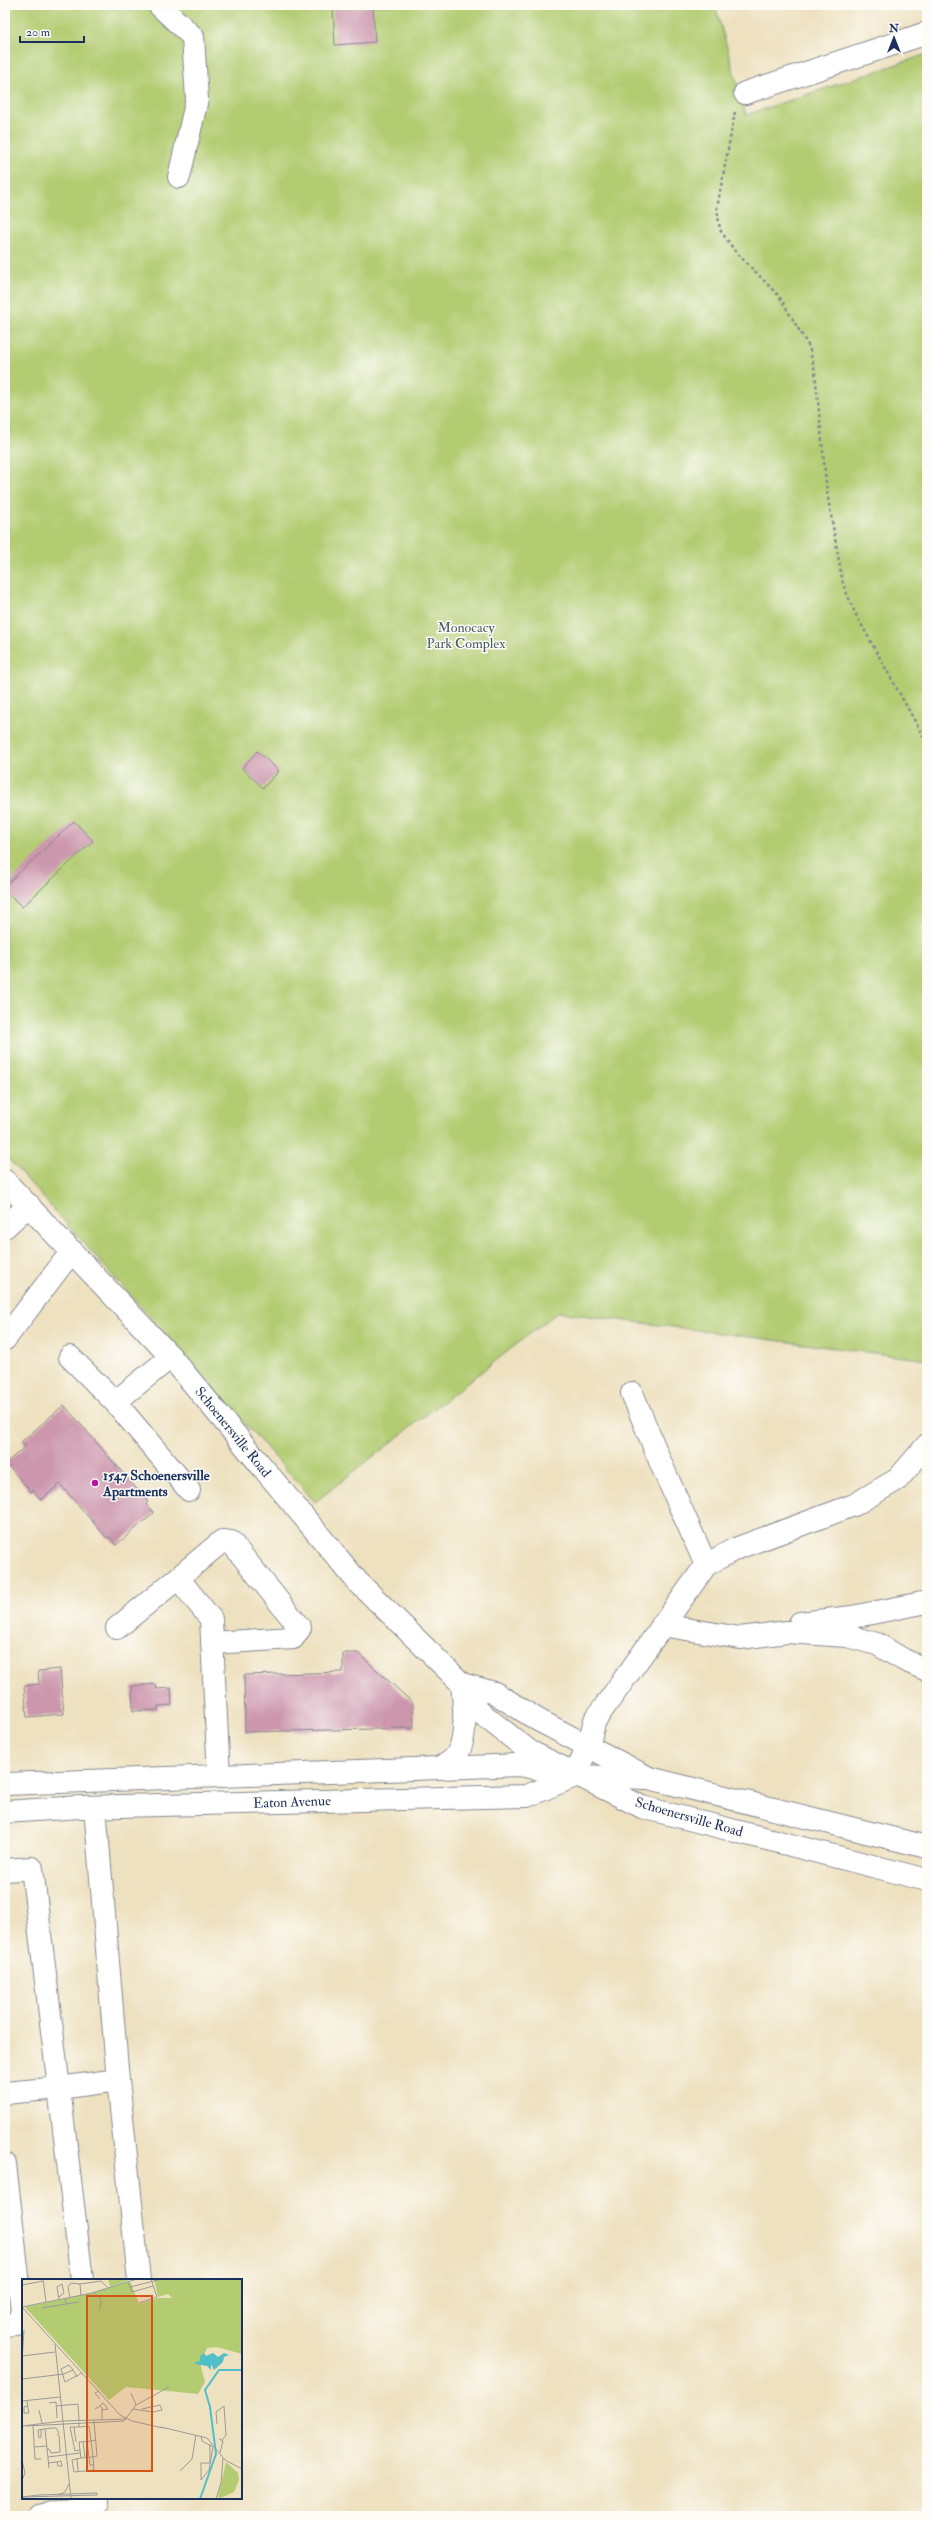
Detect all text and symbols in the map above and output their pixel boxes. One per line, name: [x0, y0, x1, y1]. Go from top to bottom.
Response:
scale bar: [20, 18, 84, 44]
north arrow: [874, 18, 914, 58]
text: N: [888, 22, 900, 35]
text: 20 m: [26, 25, 51, 40]
park label: Monocacy Park Complex: [427, 619, 506, 653]
street label: Schoenersville Road: [191, 1383, 275, 1481]
place label: 1547 Schoenersville Apartments: [102, 1467, 210, 1501]
marker: 1547 Schoenersville Apartments: [90, 1478, 100, 1488]
street label: Eaton Avenue: [253, 1792, 331, 1812]
street label: Schoenersville Road: [633, 1793, 745, 1841]
inset map: [22, 2279, 242, 2499]

